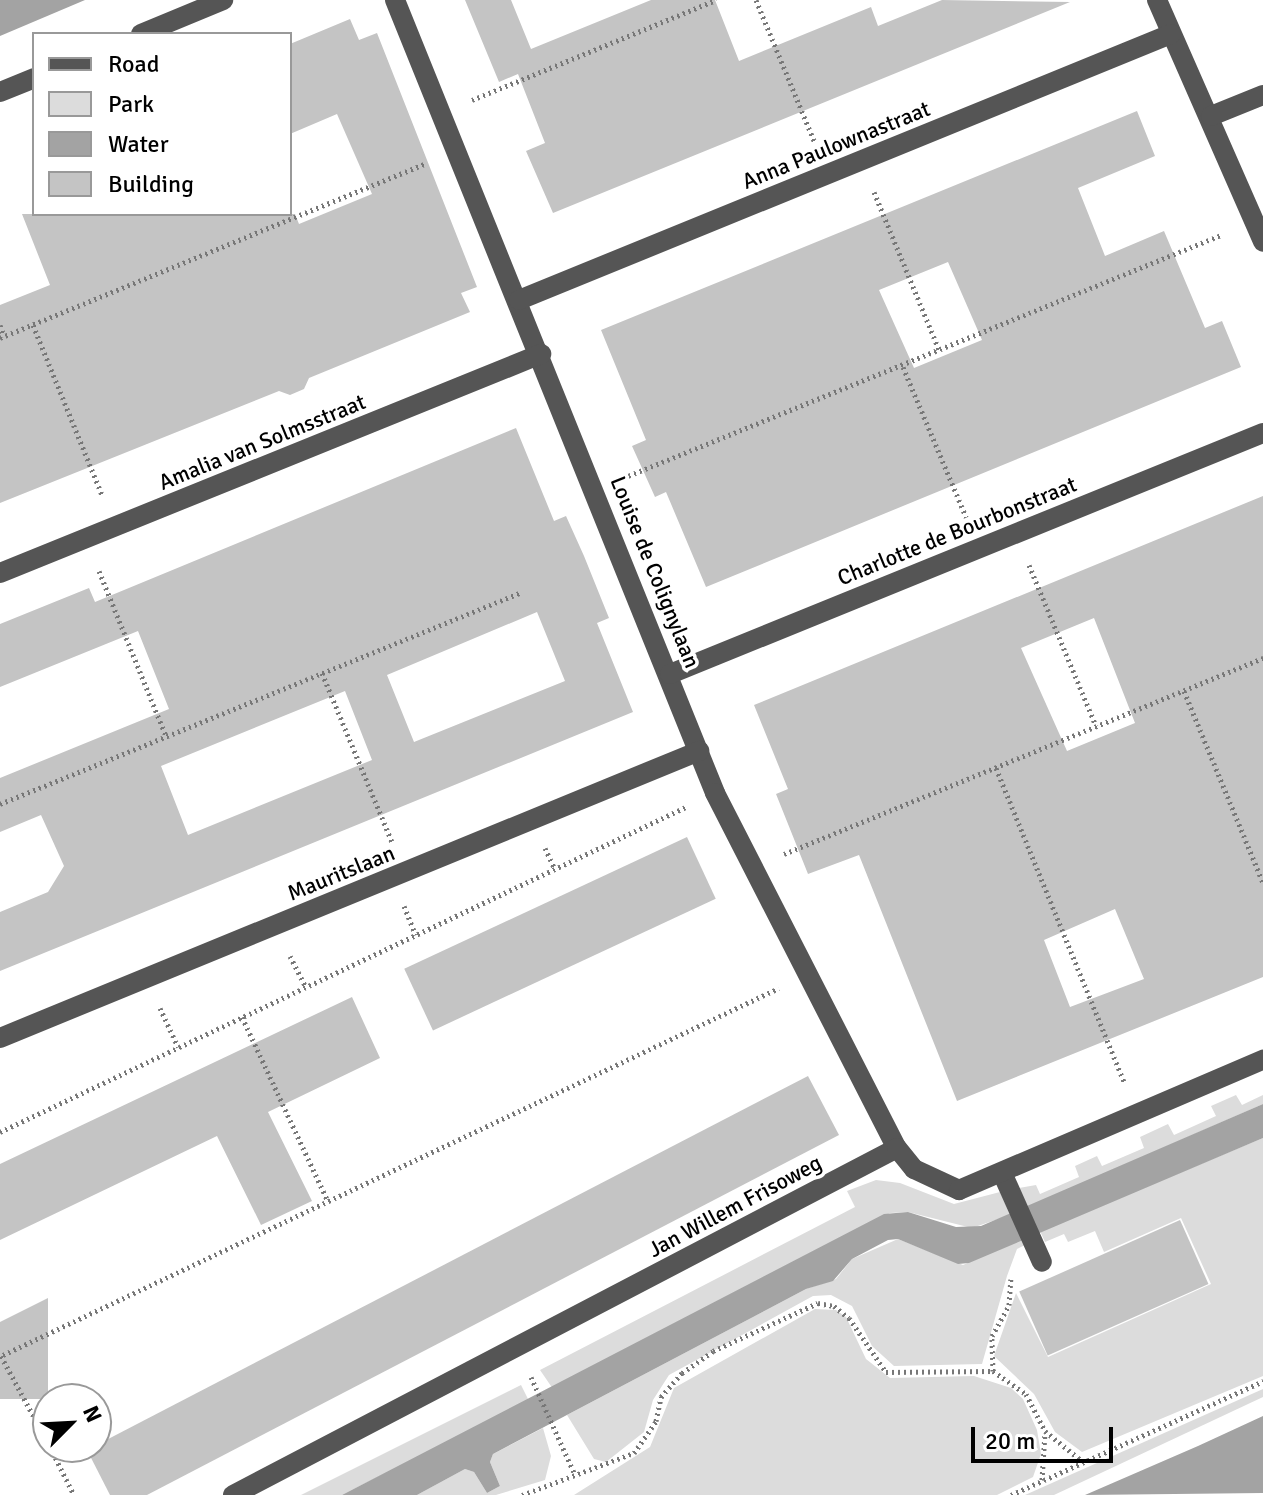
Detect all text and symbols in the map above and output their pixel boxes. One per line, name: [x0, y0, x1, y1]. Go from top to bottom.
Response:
legend: [32, 32, 292, 216]
text: Road: [108, 49, 159, 79]
text: Park: [108, 89, 154, 119]
street label: Anna Paulownastraat: [738, 95, 934, 195]
text: Water: [108, 129, 168, 159]
text: Building: [108, 169, 194, 199]
street label: Amalia van Solmsstraat: [155, 388, 369, 496]
street label: Charlotte de Bourbonstraat: [834, 471, 1080, 591]
street label: Louise de Colignylaan: [604, 472, 706, 672]
street label: Mauritslaan: [283, 840, 399, 906]
street label: Jan Willem Frisoweg: [644, 1149, 826, 1263]
north arrow: [32, 1383, 112, 1463]
text: N: [77, 1401, 108, 1426]
scale bar: [975, 1411, 1117, 1461]
text: 20 m: [985, 1426, 1035, 1456]

